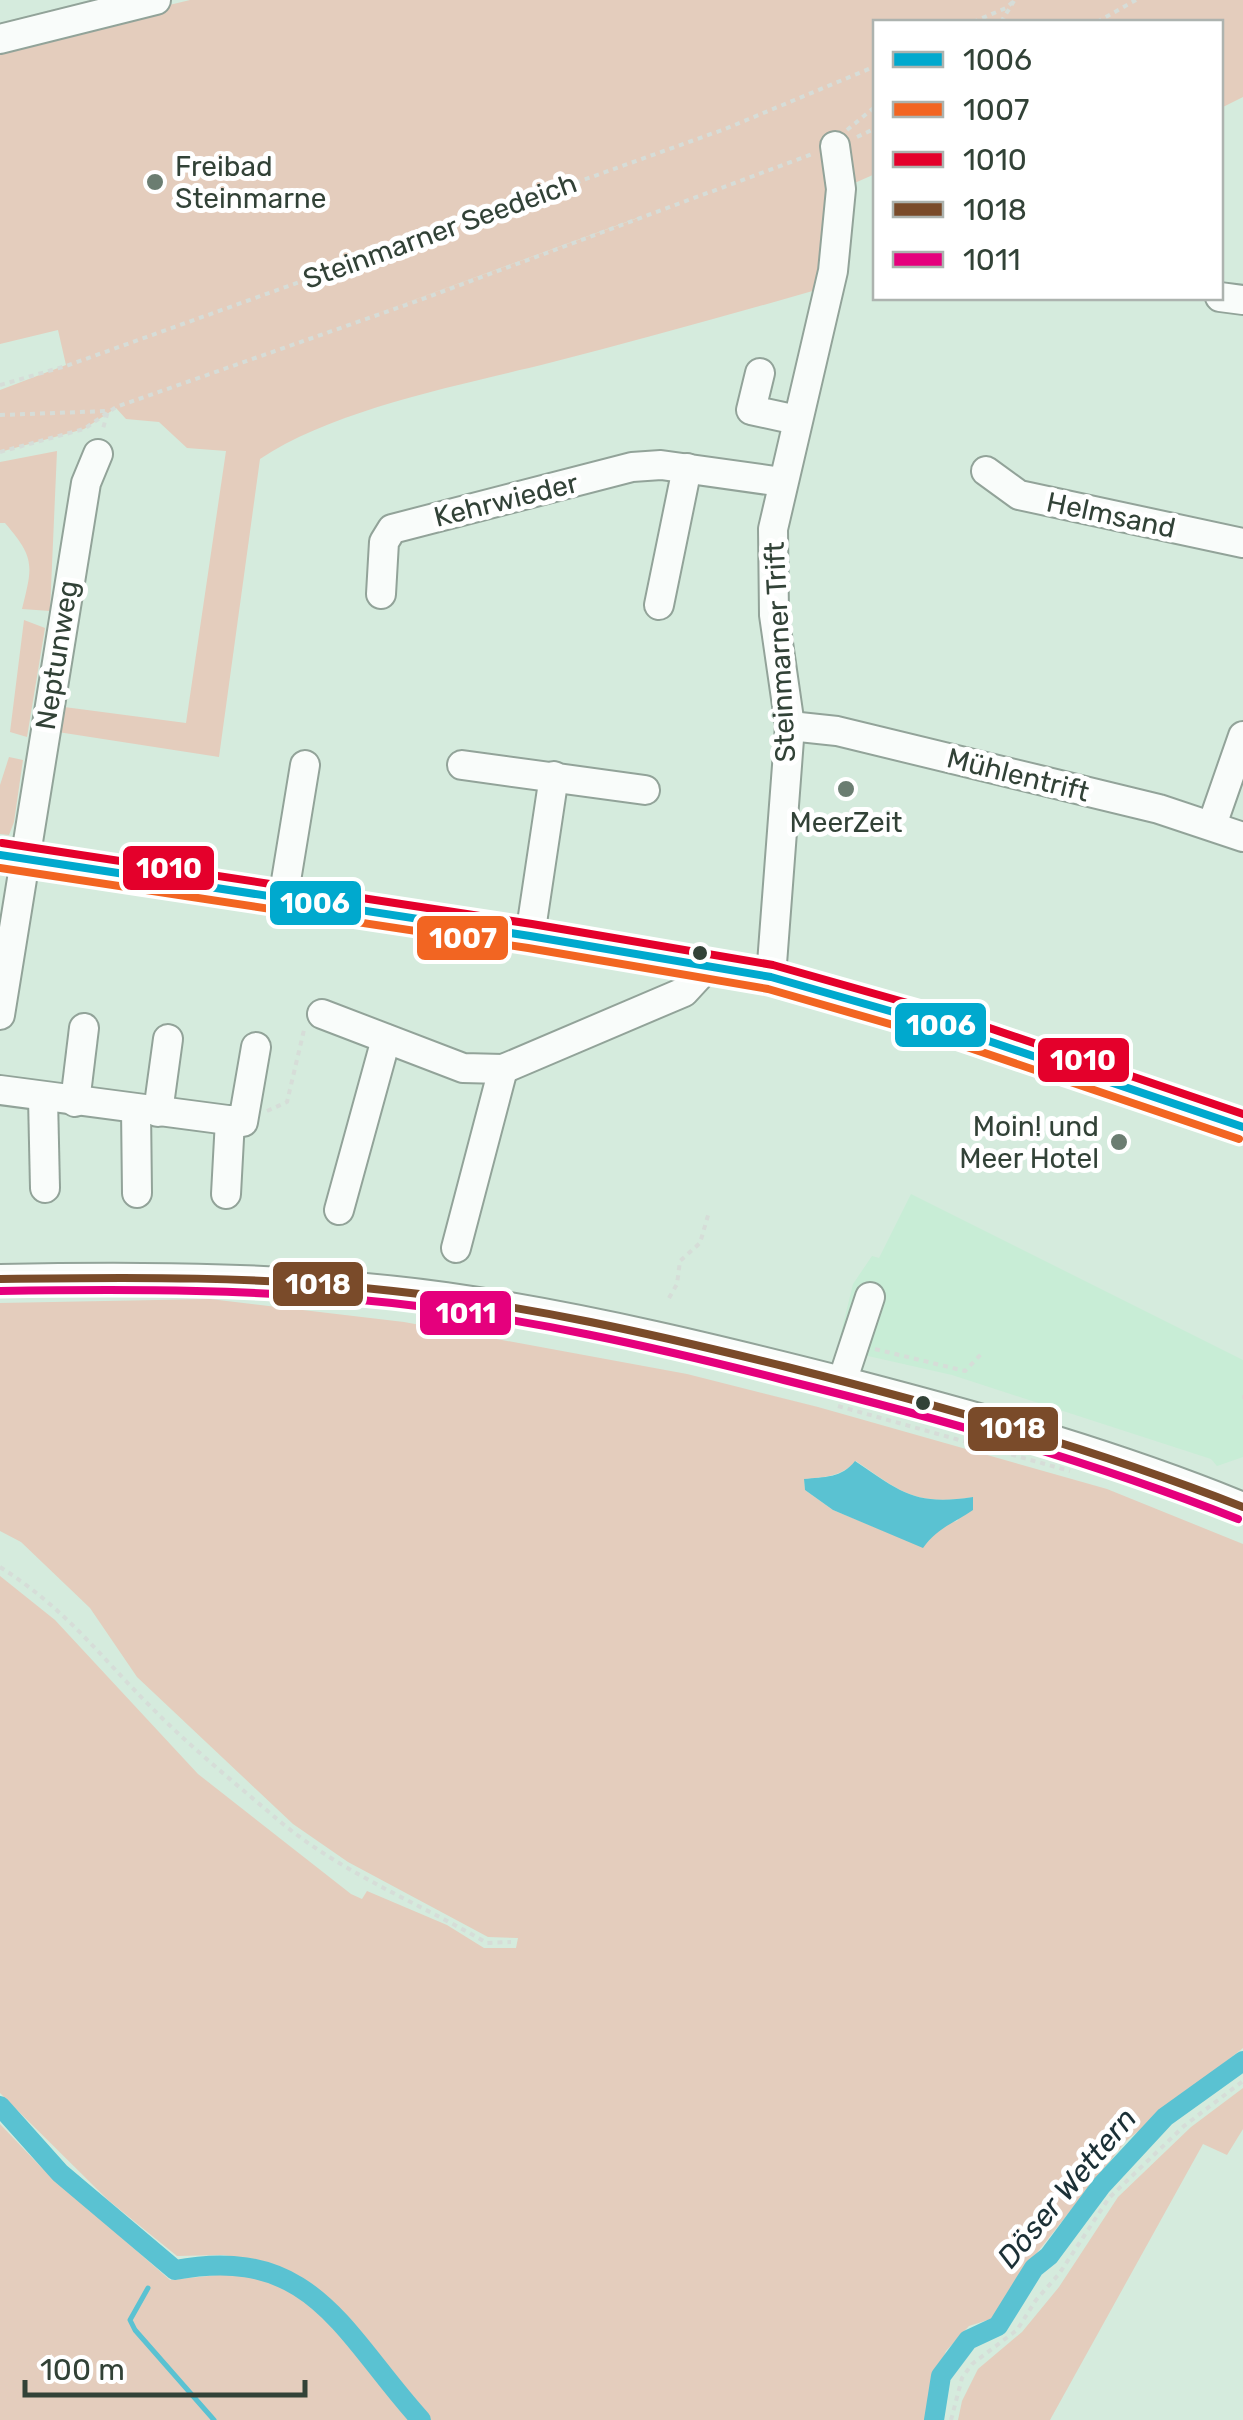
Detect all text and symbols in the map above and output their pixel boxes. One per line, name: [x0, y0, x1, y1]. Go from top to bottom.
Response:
legend: [873, 20, 1223, 300]
text: 1006: [963, 42, 1032, 78]
text: 1007: [963, 92, 1029, 128]
text: 1010: [963, 142, 1027, 178]
place label: Freibad Steinmarne: [175, 150, 326, 215]
street label: Steinmarner Seedeich: [299, 166, 581, 296]
marker: Freibad Steinmarne: [144, 171, 166, 193]
text: 1018: [963, 192, 1027, 228]
text: 1011: [963, 242, 1021, 278]
street label: Kehrwieder: [431, 466, 582, 534]
street label: Helmsand: [1044, 485, 1178, 545]
street label: Steinmarner Trift: [758, 541, 802, 763]
street label: Neptunweg: [29, 578, 85, 732]
street label: Mühlentrift: [943, 741, 1093, 809]
marker: MeerZeit: [835, 778, 857, 800]
place label: MeerZeit: [790, 806, 903, 839]
line badge: 1010: [121, 844, 216, 892]
text: 1010: [136, 852, 202, 885]
line badge: 1006: [268, 879, 363, 927]
text: 1006: [280, 887, 350, 920]
line badge: 1007: [415, 914, 510, 962]
text: 1007: [429, 922, 497, 955]
unlabelled marker: [690, 943, 710, 963]
line badge: 1006: [893, 1001, 988, 1049]
text: 1006: [906, 1009, 976, 1042]
line badge: 1010: [1036, 1036, 1131, 1084]
text: 1010: [1050, 1044, 1116, 1077]
place label: Moin! und Meer Hotel: [959, 1110, 1099, 1175]
marker: Moin! und Meer Hotel: [1108, 1131, 1130, 1153]
line badge: 1018: [271, 1260, 365, 1308]
text: 1018: [285, 1268, 351, 1301]
line badge: 1011: [418, 1289, 513, 1337]
text: 1011: [436, 1297, 496, 1330]
unlabelled marker: [913, 1393, 933, 1413]
line badge: 1018: [966, 1405, 1060, 1453]
text: 1018: [980, 1412, 1046, 1445]
water label: Döser Wettern: [990, 2101, 1144, 2275]
scale bar: [25, 2335, 305, 2397]
text: 100 m: [40, 2352, 125, 2388]

